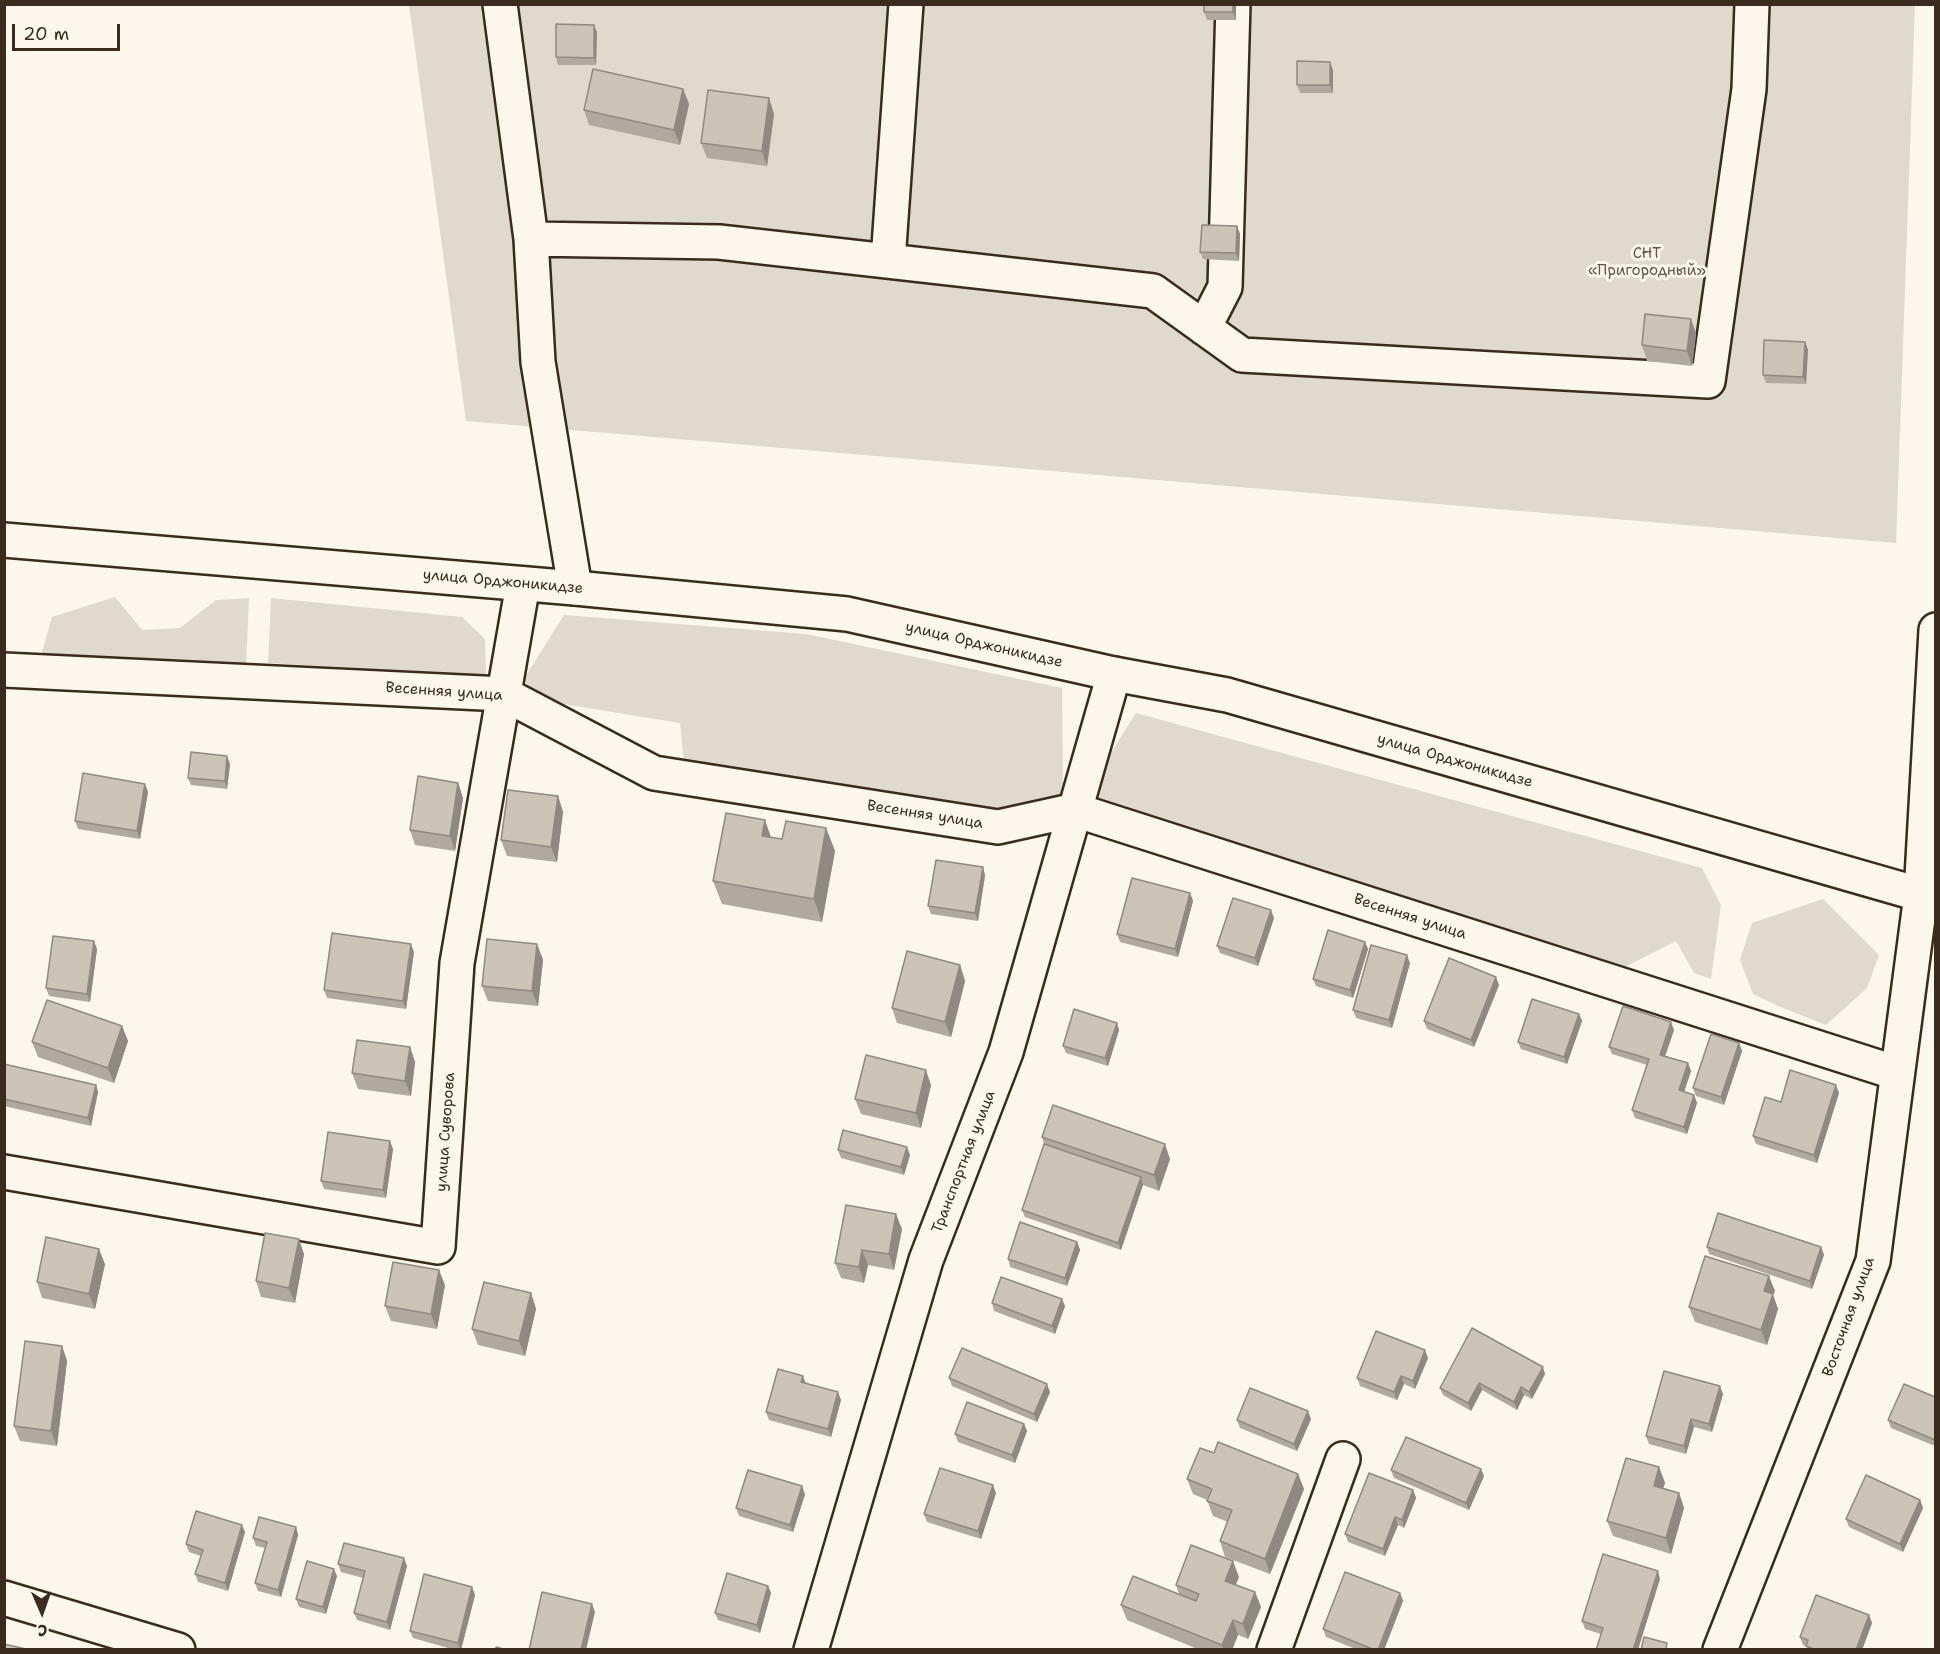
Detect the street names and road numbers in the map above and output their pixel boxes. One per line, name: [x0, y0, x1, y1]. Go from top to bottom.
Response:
street label: улица Орджоникидзе: [422, 566, 584, 598]
street label: улица Орджоникидзе: [904, 618, 1064, 672]
street label: Весенняя улица: [385, 679, 503, 705]
street label: улица Орджоникидзе: [1375, 730, 1535, 792]
street label: Весенняя улица: [866, 797, 984, 833]
street label: Весенняя улица: [1351, 890, 1469, 944]
street label: улица Суворова: [433, 1072, 459, 1192]
street label: Транспортная улица: [928, 1088, 1000, 1236]
street label: Восточная улица: [1819, 1255, 1879, 1379]

